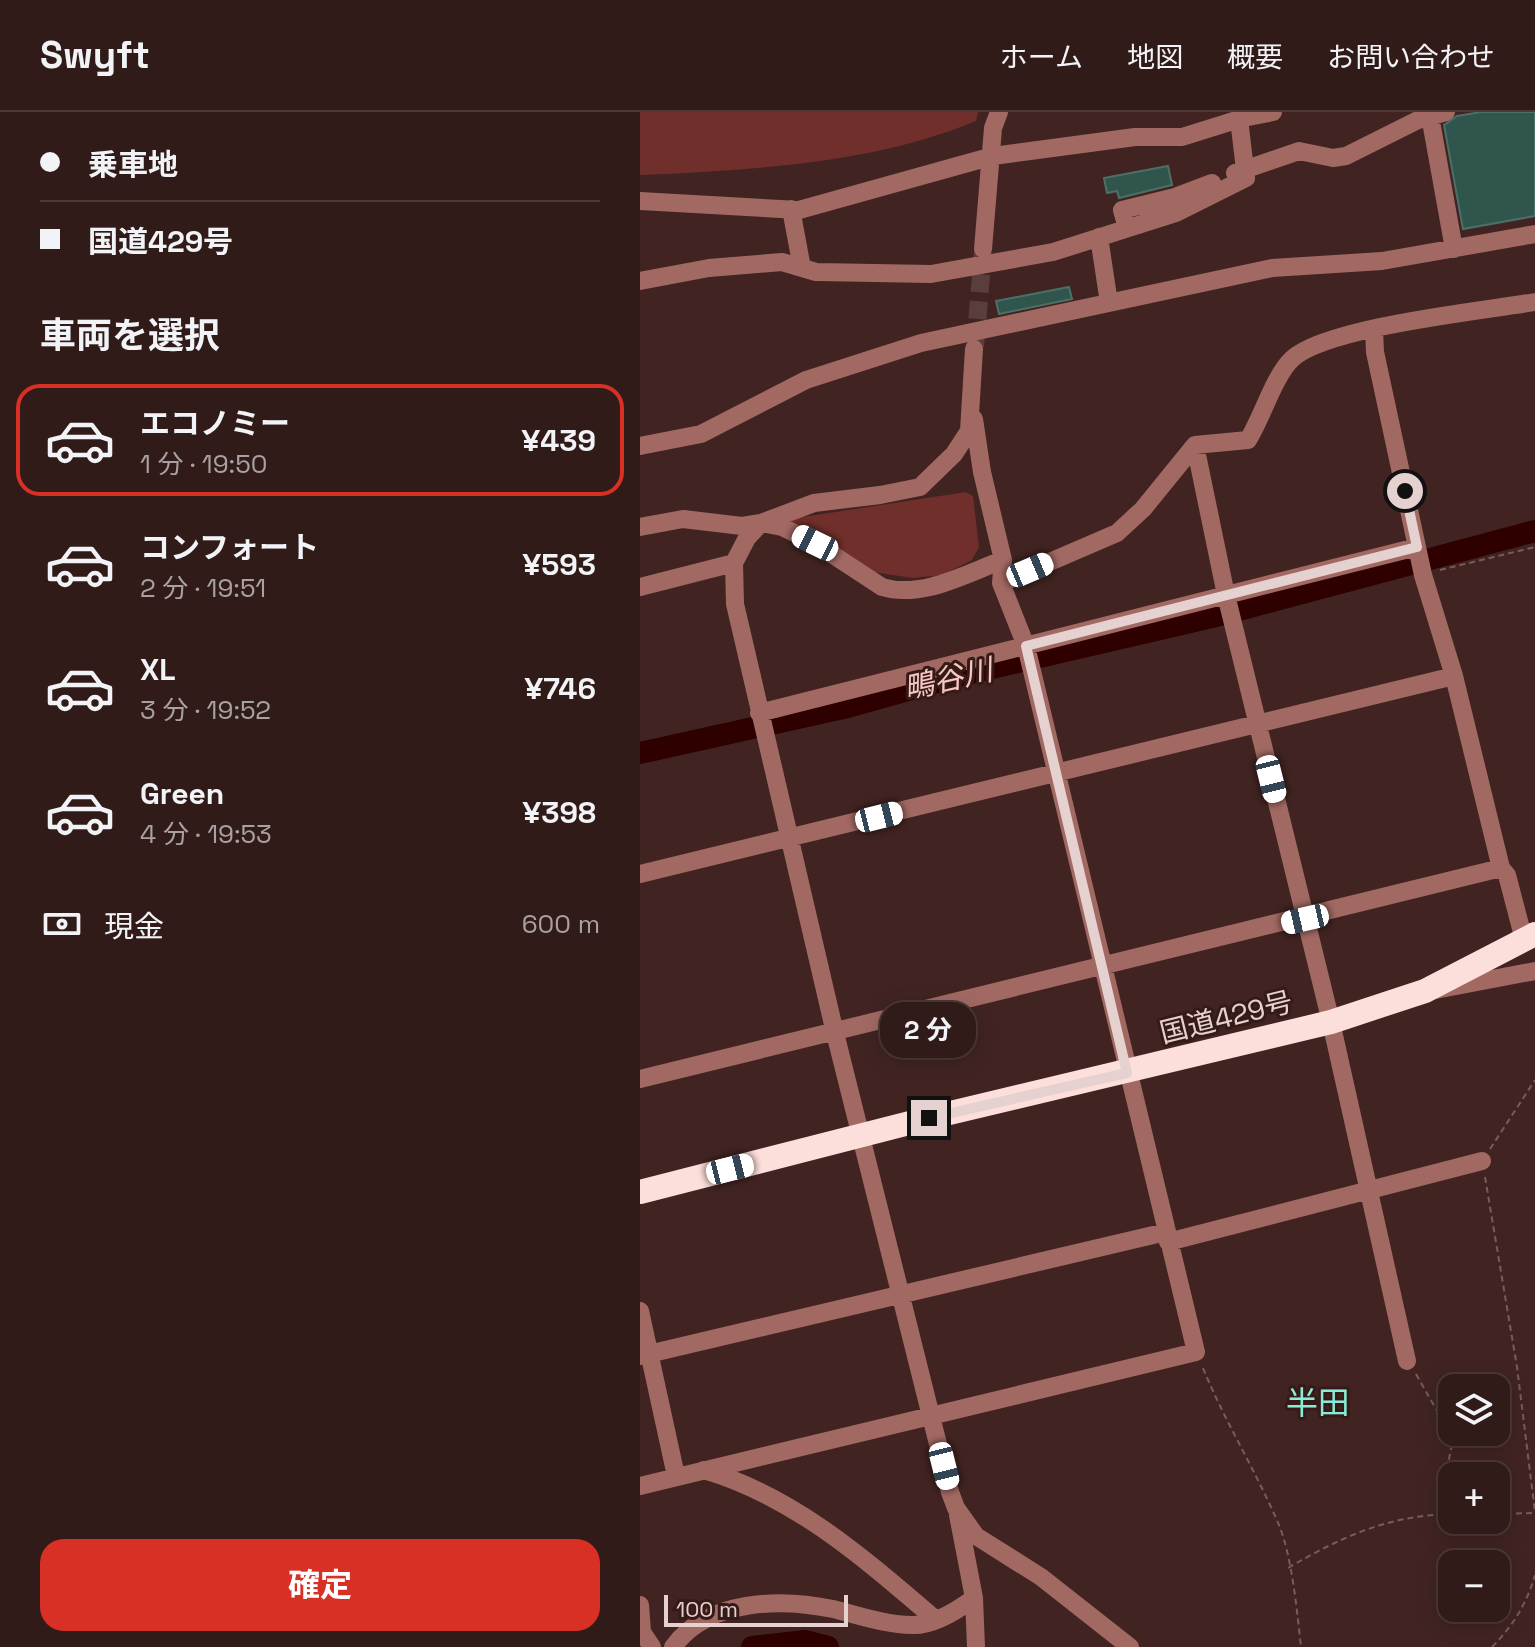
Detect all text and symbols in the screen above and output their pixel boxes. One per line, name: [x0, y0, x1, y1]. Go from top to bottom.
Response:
text: Swyft: [40, 31, 150, 79]
text: ホーム: [1000, 39, 1083, 75]
text: 地図: [1127, 39, 1183, 75]
text: 概要: [1227, 39, 1283, 75]
text: お問い合わせ: [1327, 39, 1495, 75]
text: 乗車地: [88, 145, 178, 184]
text: 国道429号: [88, 222, 233, 261]
text: 車両を選択: [40, 313, 220, 359]
icon: car: [44, 404, 116, 476]
text: エコノミー: [140, 404, 290, 443]
text: ¥439: [522, 421, 596, 460]
text: 1 分 · 19:50: [140, 447, 267, 481]
route start: [1387, 473, 1423, 509]
car: [788, 522, 842, 564]
icon: car: [44, 528, 116, 600]
text: コンフォート: [140, 528, 319, 567]
text: ¥593: [523, 545, 596, 584]
car: [1003, 550, 1057, 590]
text: 2 分 · 19:51: [140, 571, 266, 605]
water label: 鴫谷川: [900, 649, 999, 708]
text: XL: [140, 650, 176, 689]
icon: car: [44, 652, 116, 724]
text: ¥746: [525, 669, 596, 708]
text: 3 分 · 19:52: [140, 693, 271, 727]
car: [1254, 753, 1288, 805]
text: Green: [140, 774, 224, 813]
icon: car: [44, 776, 116, 848]
text: ¥398: [523, 793, 596, 832]
car: [853, 800, 905, 834]
text: 4 分 · 19:53: [140, 817, 272, 851]
icon: cash: [40, 902, 84, 946]
car: [1279, 902, 1331, 936]
text: 現金: [104, 907, 164, 946]
text: 600 m: [522, 907, 600, 941]
street label: 国道429号: [1156, 983, 1296, 1051]
callout: 2 分: [881, 1002, 977, 1058]
text: 2 分: [904, 1013, 952, 1047]
route end: [911, 1100, 947, 1136]
car: [704, 1152, 756, 1186]
map controls: [1438, 1374, 1510, 1622]
button: layers: [1438, 1374, 1510, 1446]
district label: 半田: [1286, 1383, 1350, 1423]
car: [927, 1440, 961, 1492]
button: +: [1438, 1462, 1510, 1534]
button: 確定: [40, 1539, 600, 1631]
button: −: [1438, 1550, 1510, 1622]
scale bar: [664, 1591, 848, 1627]
text: 100 m: [676, 1595, 738, 1623]

